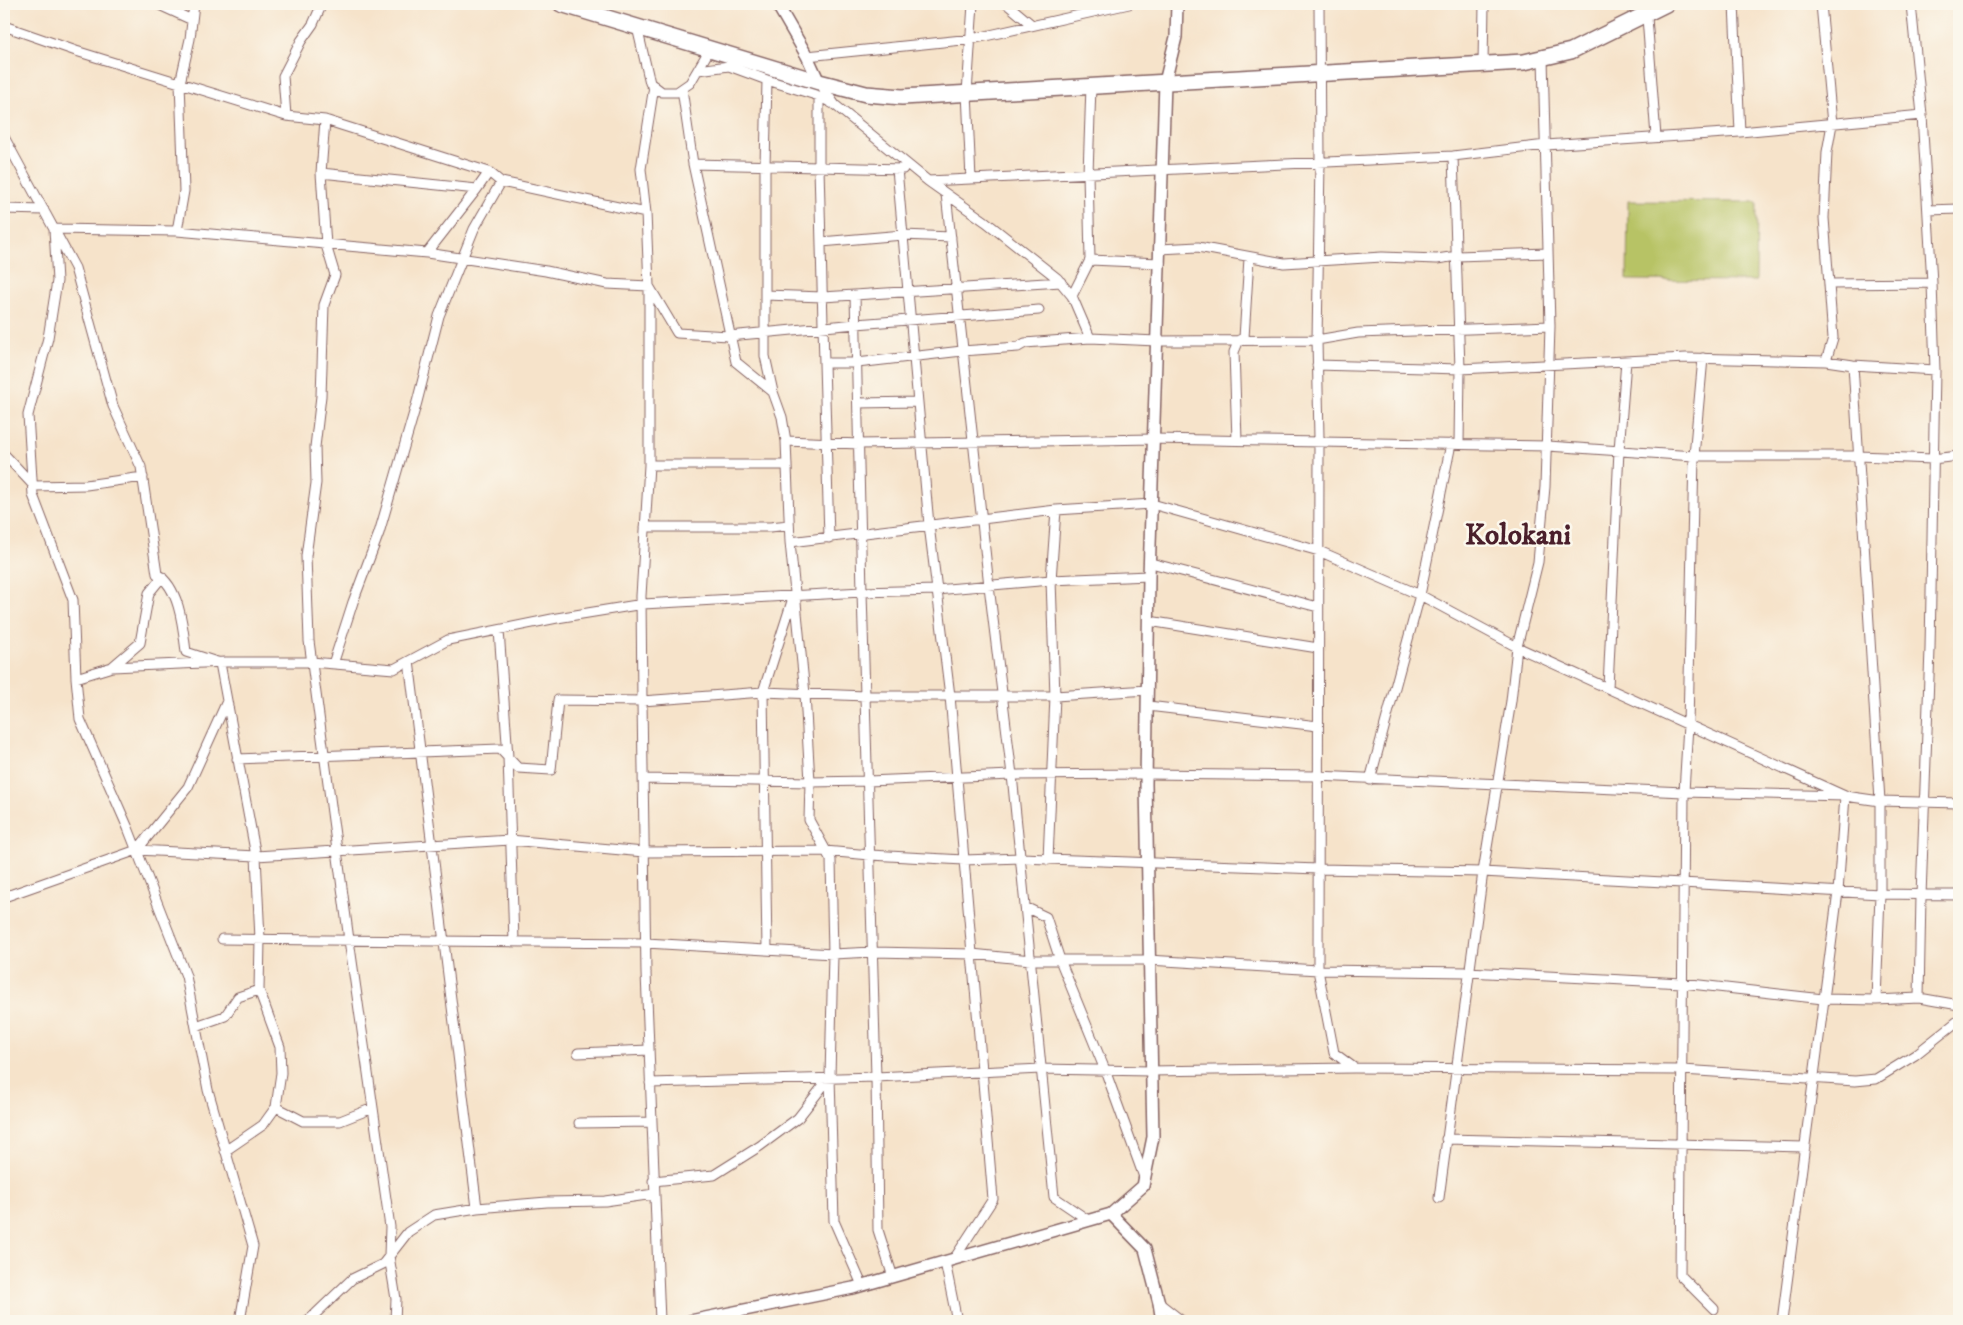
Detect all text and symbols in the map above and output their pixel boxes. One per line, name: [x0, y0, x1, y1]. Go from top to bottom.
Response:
district label: Kolokani: [1465, 518, 1571, 554]

